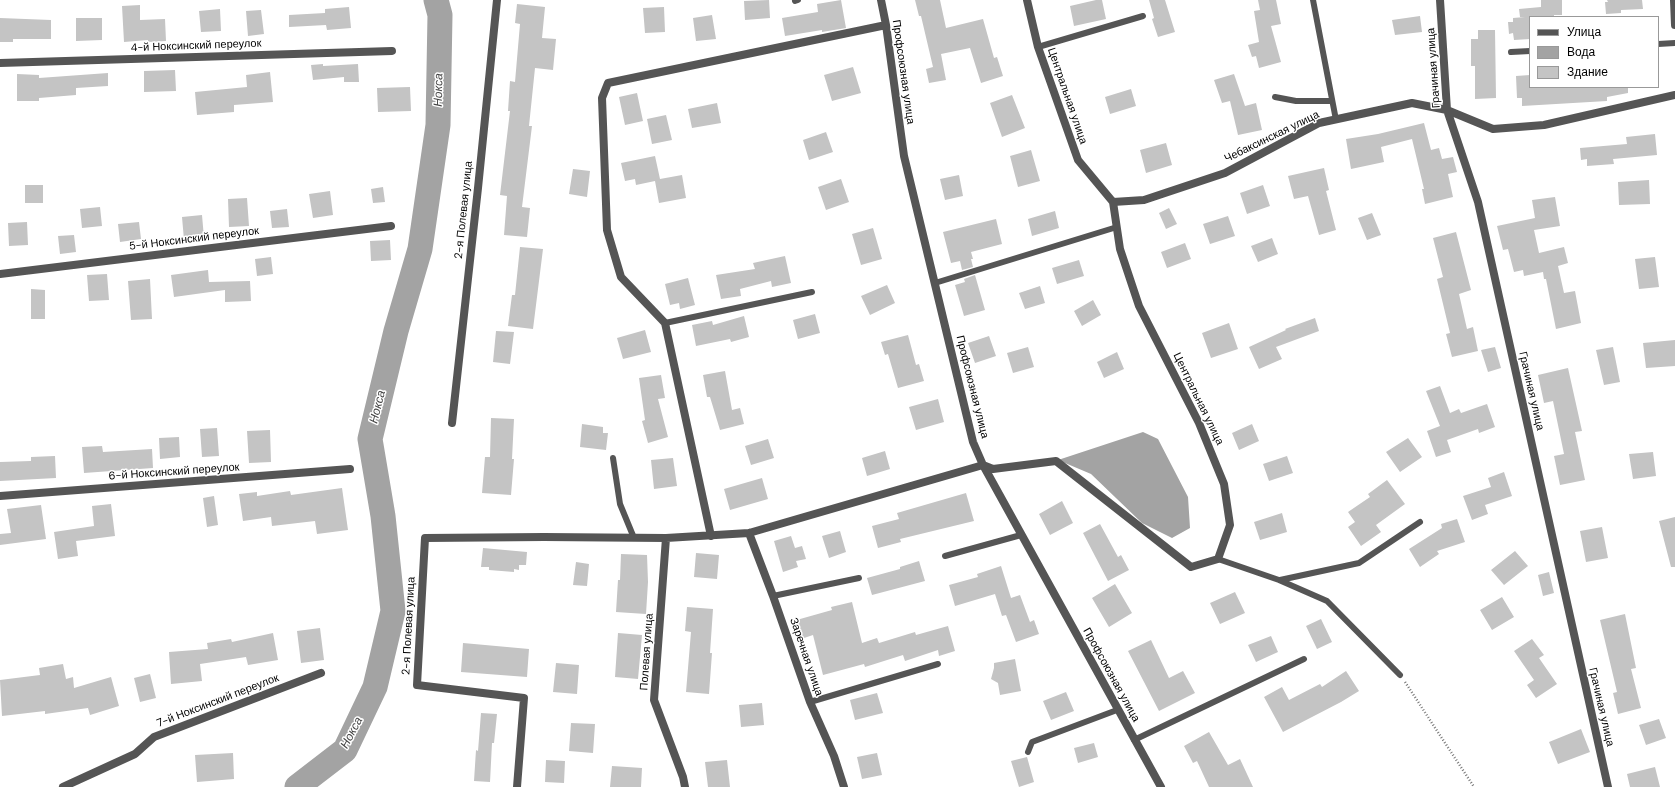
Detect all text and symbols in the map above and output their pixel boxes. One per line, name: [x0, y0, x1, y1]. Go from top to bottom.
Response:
legend: [1529, 16, 1659, 88]
street label: Профсоюзная улица: [889, 19, 917, 125]
text: Улица: [1567, 24, 1601, 40]
street label: Грачиная улица: [1425, 27, 1443, 109]
street label: 4-й Ноксинский переулок: [130, 37, 262, 55]
text: Вода: [1567, 44, 1595, 60]
street label: Центральная улица: [1044, 46, 1090, 146]
text: Здание: [1567, 64, 1608, 80]
water label: Нокса: [432, 73, 446, 107]
street label: Чебаксинская улица: [1222, 108, 1322, 166]
street label: 2-я Полевая улица: [452, 160, 476, 260]
street label: 5-й Ноксинский переулок: [128, 224, 260, 254]
street label: Профсоюзная улица: [953, 334, 991, 440]
street label: Грачиная улица: [1516, 350, 1546, 432]
street label: Центральная улица: [1170, 351, 1226, 447]
water label: Нокса: [367, 389, 389, 425]
street label: 6-й Ноксинский переулок: [108, 461, 240, 483]
street label: 2-я Полевая улица: [400, 576, 418, 676]
street label: Полевая улица: [638, 613, 656, 691]
street label: Заречная улица: [786, 616, 826, 698]
street label: Профсоюзная улица: [1080, 626, 1142, 724]
street label: Грачиная улица: [1586, 666, 1616, 748]
street label: 7-й Ноксинский переулок: [155, 672, 281, 730]
water label: Нокса: [338, 715, 366, 751]

